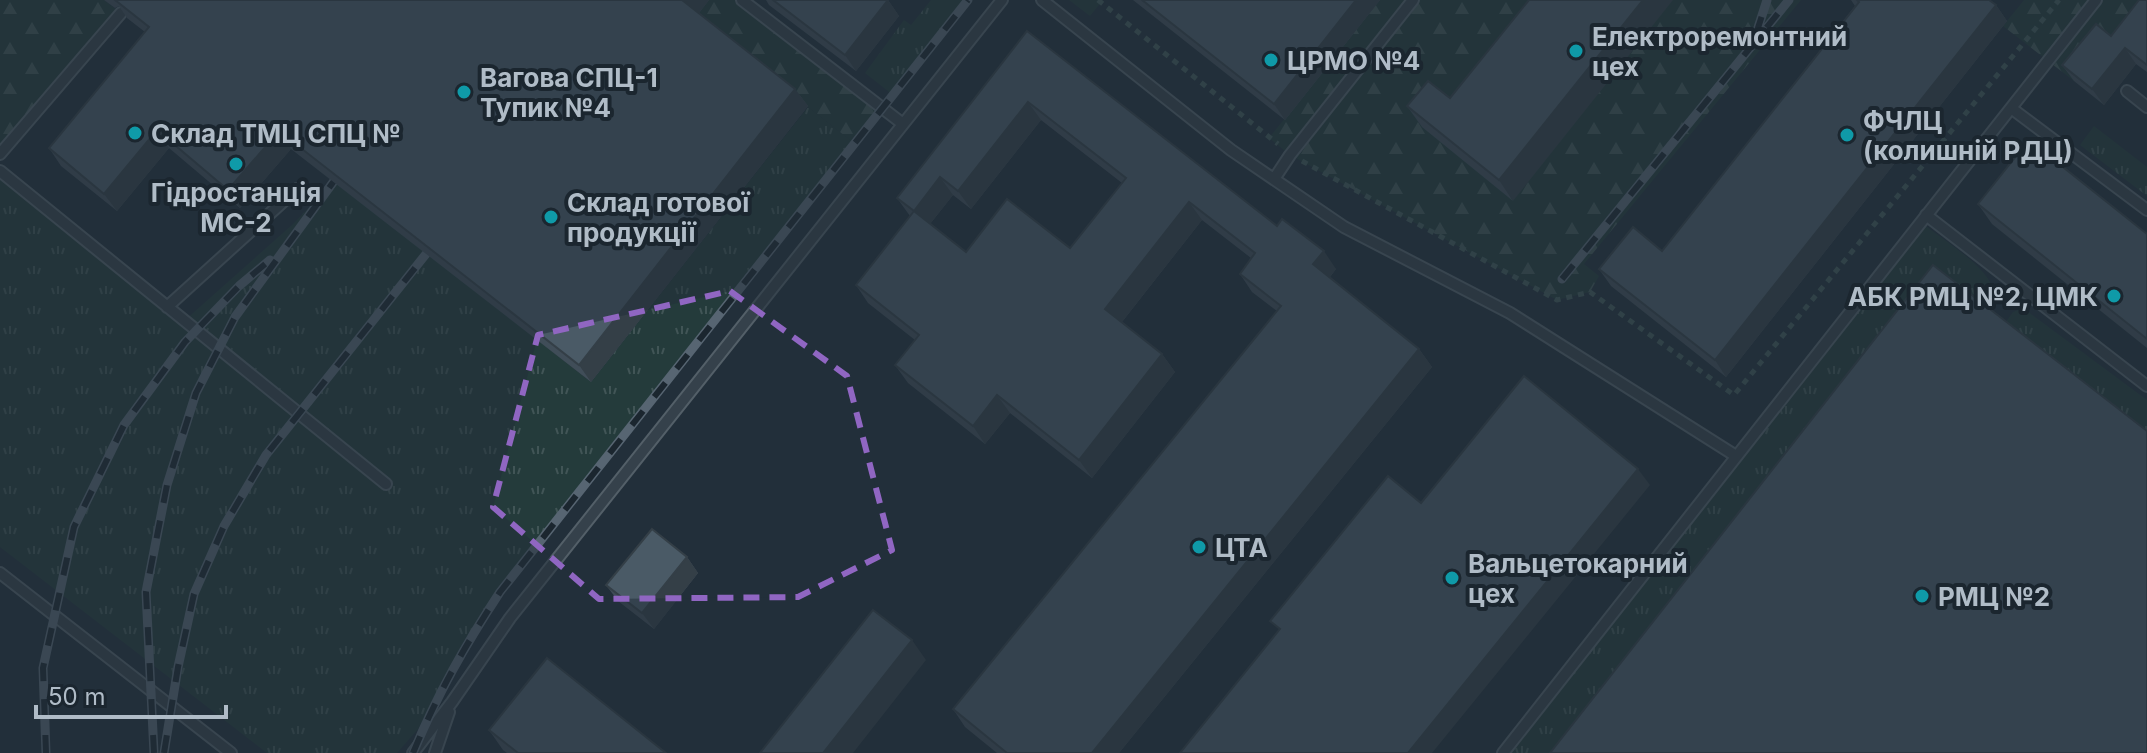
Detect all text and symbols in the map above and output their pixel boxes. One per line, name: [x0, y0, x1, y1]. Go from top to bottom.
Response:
place label: Електроремонтний цех: [1592, 21, 1847, 82]
marker: Електроремонтний цех: [1567, 42, 1585, 60]
place label: ЦРМО №4: [1287, 45, 1420, 76]
marker: ЦРМО №4: [1262, 51, 1280, 69]
place label: Вагова СПЦ-1 Тупик №4: [480, 62, 658, 123]
marker: Вагова СПЦ-1 Тупик №4: [455, 83, 473, 101]
place label: ФЧЛЦ (колишній РДЦ): [1863, 105, 2073, 166]
place label: Склад ТМЦ СПЦ №: [151, 118, 401, 149]
marker: Склад ТМЦ СПЦ №: [126, 124, 144, 142]
marker: ФЧЛЦ (колишній РДЦ): [1838, 126, 1856, 144]
marker: Гідростанція МС-2: [227, 155, 245, 173]
place label: Гідростанція МС-2: [151, 177, 321, 238]
place label: Склад готової продукції: [567, 187, 751, 248]
marker: Склад готової продукції: [542, 208, 560, 226]
place label: АБК РМЦ №2, ЦМК: [1848, 281, 2098, 312]
marker: АБК РМЦ №2, ЦМК: [2105, 287, 2123, 305]
place label: ЦТА: [1215, 532, 1268, 563]
marker: ЦТА: [1190, 538, 1208, 556]
place label: Вальцетокарний цех: [1468, 548, 1688, 609]
marker: Вальцетокарний цех: [1443, 569, 1461, 587]
place label: РМЦ №2: [1938, 581, 2050, 612]
marker: РМЦ №2: [1913, 587, 1931, 605]
scale bar: [36, 669, 226, 719]
text: 50 m: [48, 682, 106, 711]

